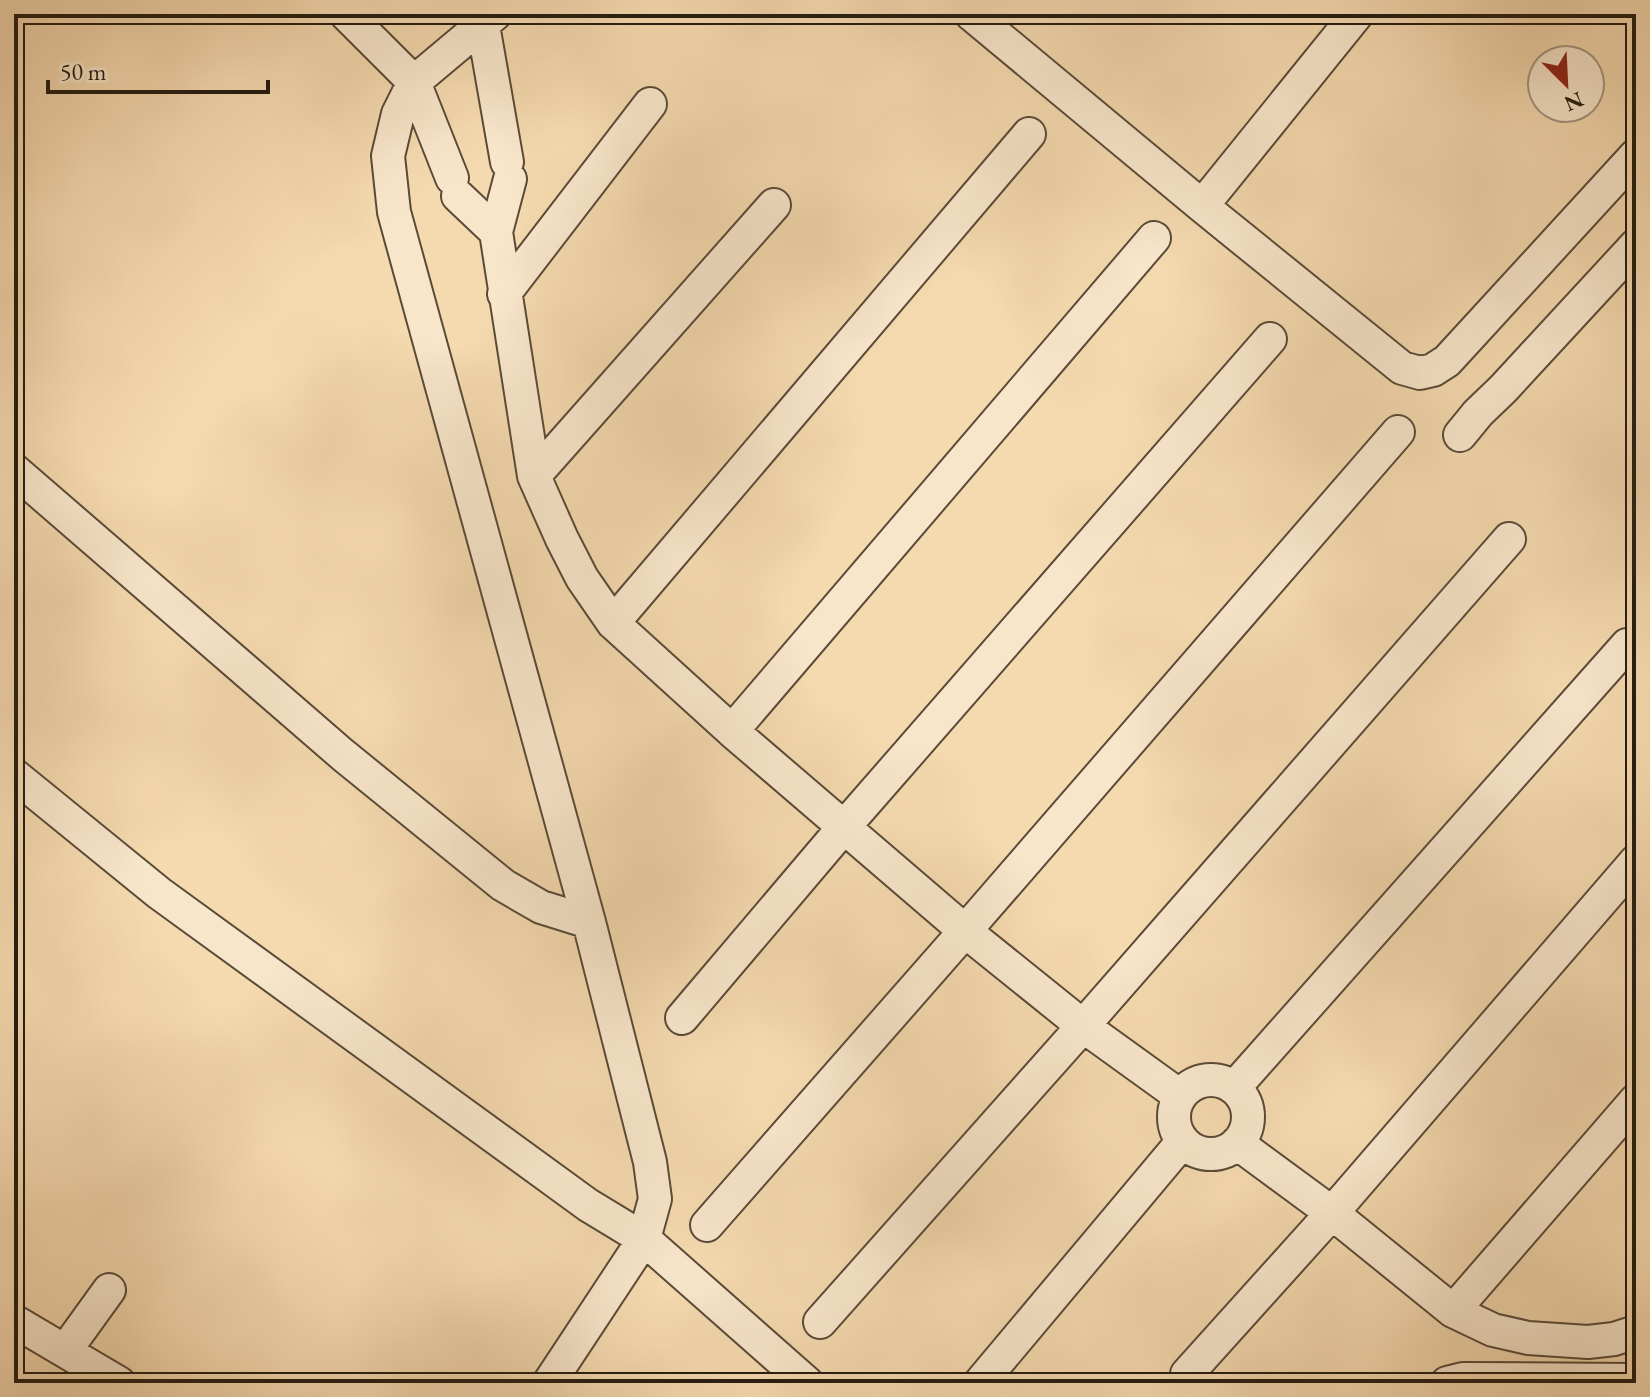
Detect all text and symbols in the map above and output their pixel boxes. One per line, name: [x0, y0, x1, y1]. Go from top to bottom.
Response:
scale bar: [48, 44, 268, 94]
north arrow: [1526, 44, 1606, 124]
text: 50 m: [60, 56, 107, 87]
text: N: [1560, 85, 1588, 119]

